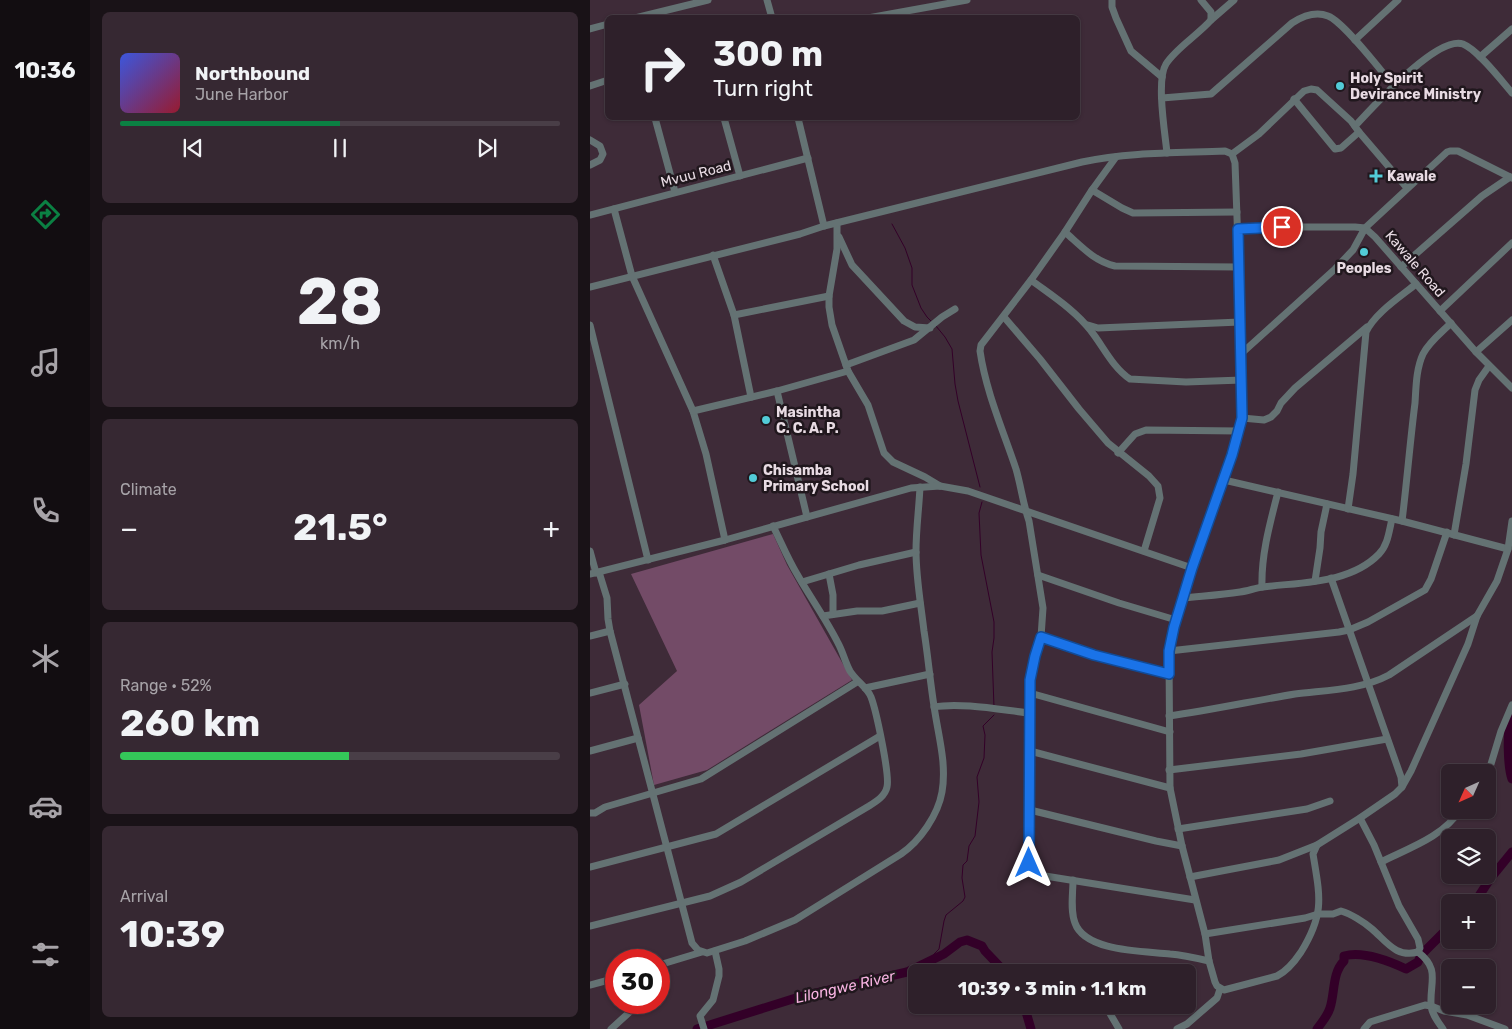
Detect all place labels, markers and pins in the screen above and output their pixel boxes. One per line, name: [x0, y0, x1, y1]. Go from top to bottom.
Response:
place label: Holy Spirit Devirance Ministry: [1350, 70, 1482, 103]
marker: Holy Spirit Devirance Ministry: [1334, 80, 1346, 92]
place label: Kawale: [1387, 168, 1436, 185]
marker: Kawale: [1369, 169, 1383, 183]
pin: [1261, 206, 1303, 248]
marker: Peoples: [1358, 246, 1370, 258]
place label: Peoples: [1336, 260, 1392, 277]
place label: Masintha C. C. A. P.: [776, 404, 840, 437]
marker: Masintha C. C. A. P.: [760, 414, 772, 426]
place label: Chisamba Primary School: [763, 462, 869, 495]
marker: Chisamba Primary School: [747, 472, 759, 484]

